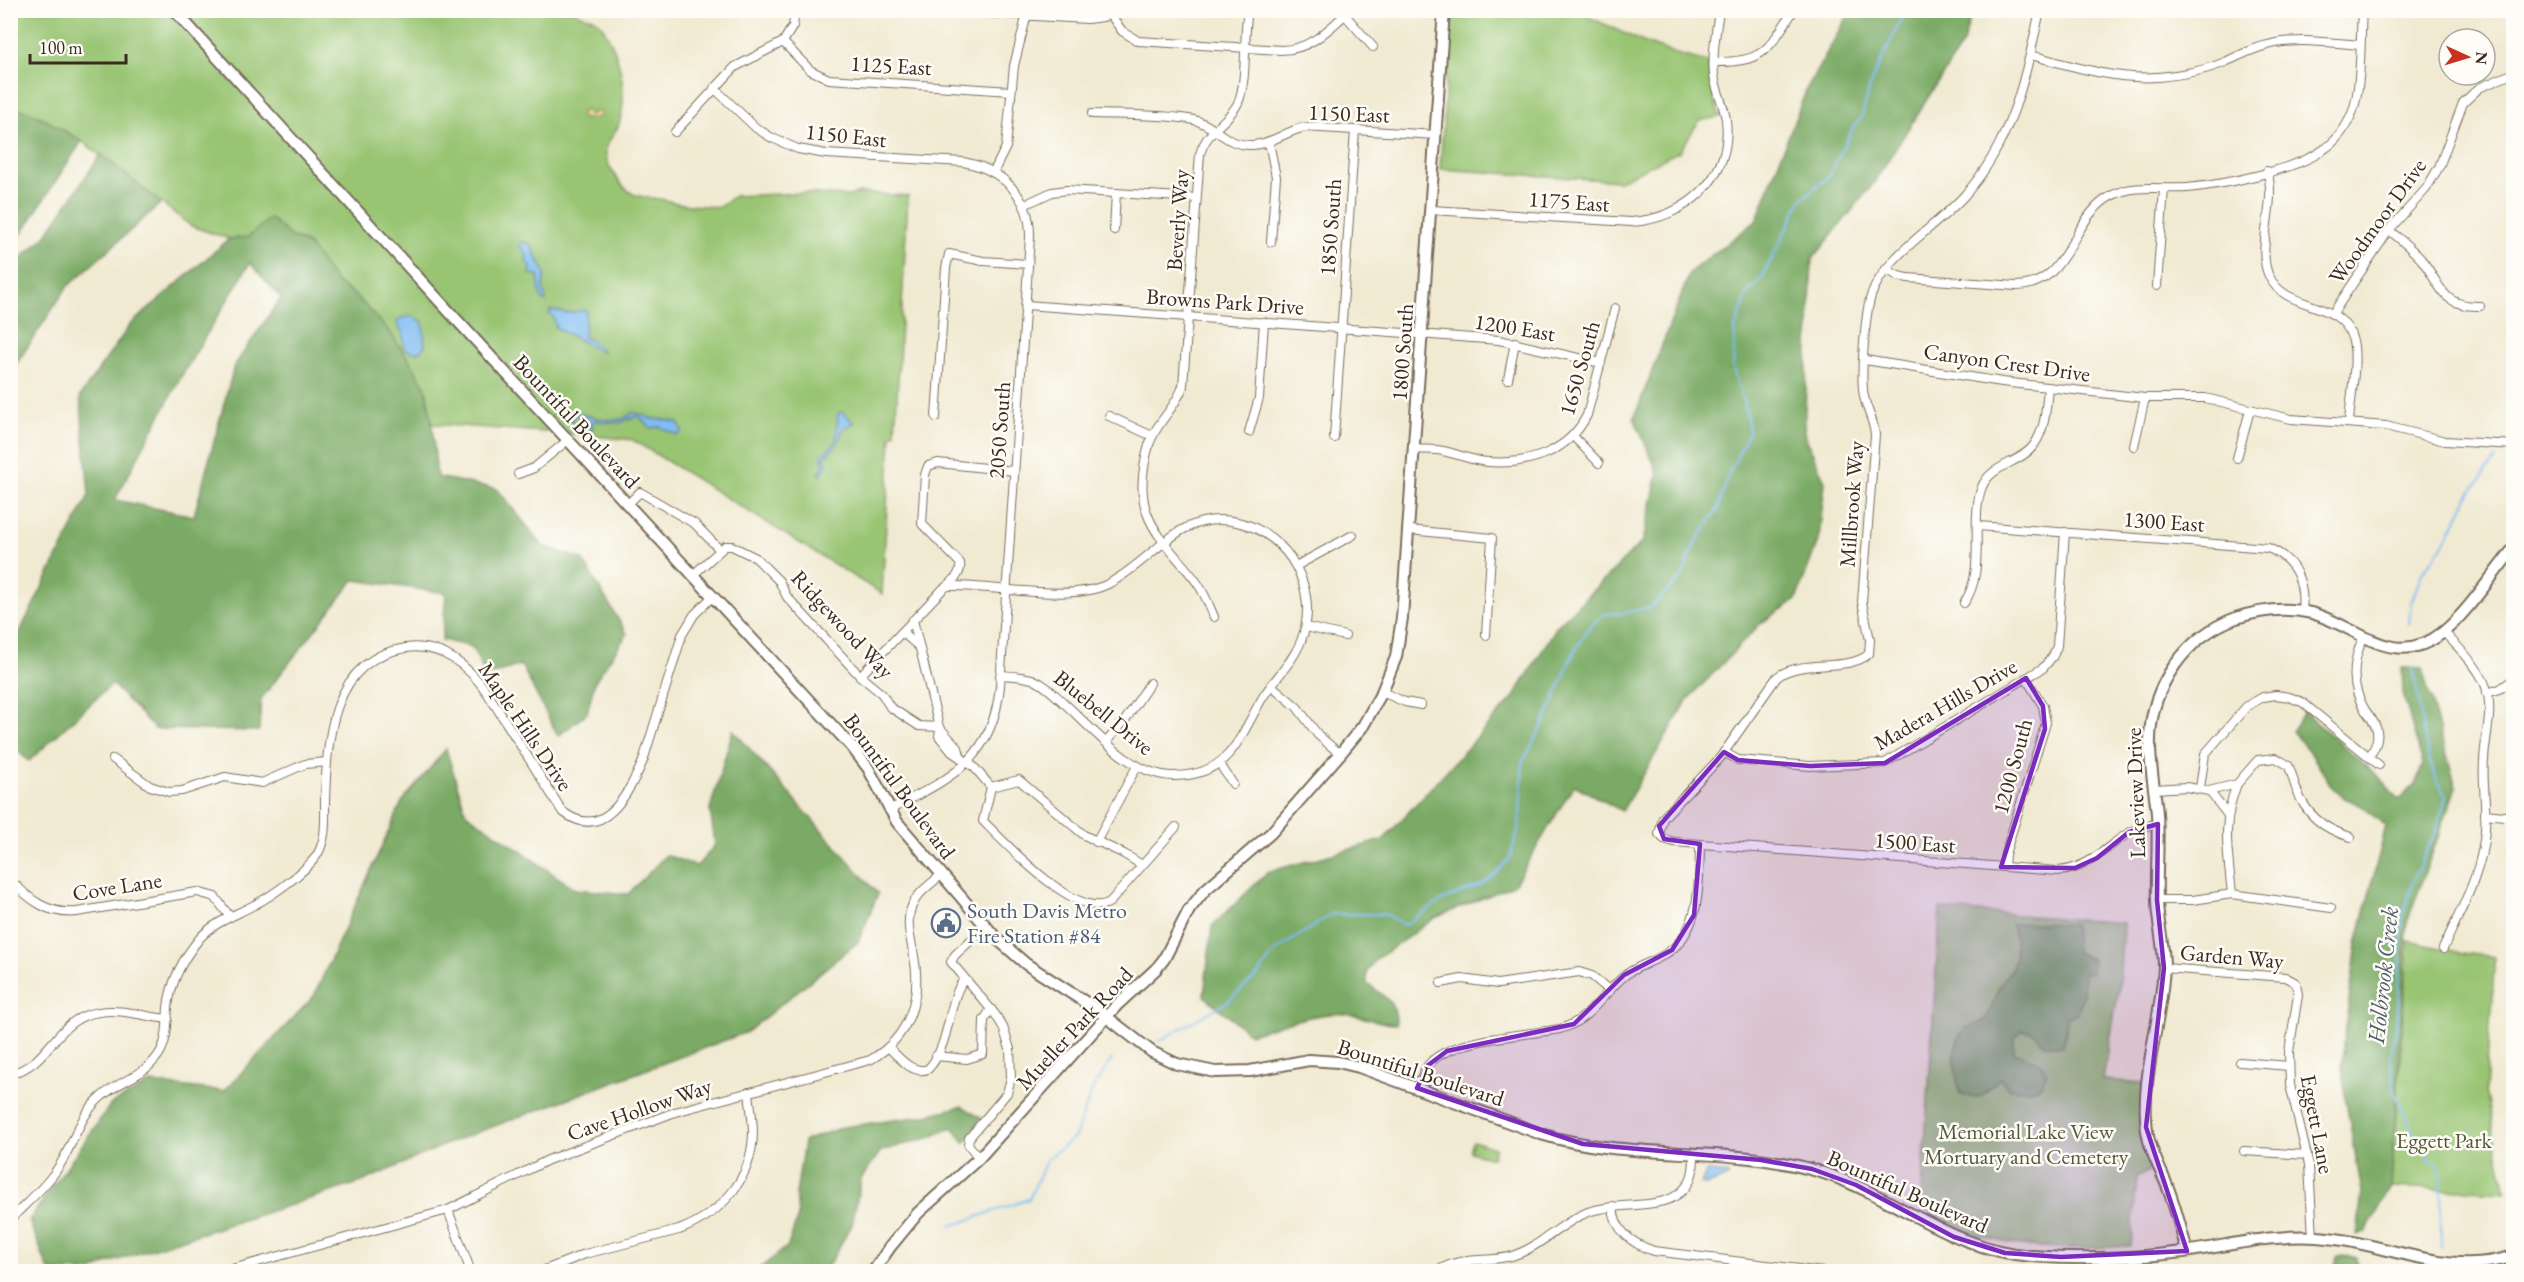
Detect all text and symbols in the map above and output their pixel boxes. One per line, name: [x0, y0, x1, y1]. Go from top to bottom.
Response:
scale bar: [30, 27, 126, 65]
north arrow: [2437, 27, 2497, 87]
text: 100 m: [39, 36, 83, 59]
street label: 1125 East: [850, 49, 932, 82]
text: N: [2471, 51, 2492, 65]
street label: 1150 East: [1308, 98, 1390, 129]
street label: 1150 East: [804, 117, 888, 154]
street label: Woodmoor Drive: [2322, 152, 2433, 290]
street label: Beverly Way: [1159, 168, 1196, 272]
street label: 1850 South: [1313, 177, 1348, 277]
street label: 1175 East: [1527, 184, 1611, 219]
street label: Browns Park Drive: [1145, 282, 1305, 321]
street label: 1800 South: [1385, 302, 1420, 402]
street label: 1200 East: [1473, 307, 1557, 348]
street label: 1650 South: [1552, 317, 1607, 419]
street label: Canyon Crest Drive: [1922, 336, 2093, 389]
street label: Bountiful Boulevard: [507, 348, 647, 495]
street label: 2050 South: [982, 380, 1017, 480]
street label: Millbrook Way: [1833, 439, 1870, 568]
street label: 1300 East: [2122, 504, 2206, 539]
street label: Ridgewood Way: [785, 564, 901, 685]
street label: Madera Hills Drive: [1868, 652, 2022, 757]
street label: Maple Hills Drive: [472, 656, 580, 797]
street label: Bluebell Drive: [1048, 663, 1160, 762]
street label: Bountiful Boulevard: [837, 708, 963, 866]
street label: 1200 South: [1986, 715, 2039, 817]
street label: Lakeview Drive: [2119, 727, 2152, 859]
street label: 1500 East: [1873, 825, 1957, 860]
street label: Cove Lane: [70, 865, 164, 908]
place label: South Davis Metro Fire Station #84: [967, 896, 1127, 950]
water label: Holbrook Creek: [2360, 905, 2405, 1046]
public building icon: South Davis Metro Fire Station #84: [930, 907, 962, 939]
street label: Garden Way: [2179, 938, 2285, 976]
street label: Mueller Park Road: [1010, 960, 1140, 1096]
street label: Bountiful Boulevard: [1334, 1032, 1509, 1113]
street label: Cave Hollow Way: [563, 1071, 716, 1148]
street label: Eggett Lane: [2294, 1072, 2341, 1176]
park label: Memorial Lake View Mortuary and Cemetery: [1924, 1117, 2129, 1171]
park label: Eggett Park: [2396, 1126, 2493, 1155]
street label: Bountiful Boulevard: [1823, 1143, 1994, 1240]

